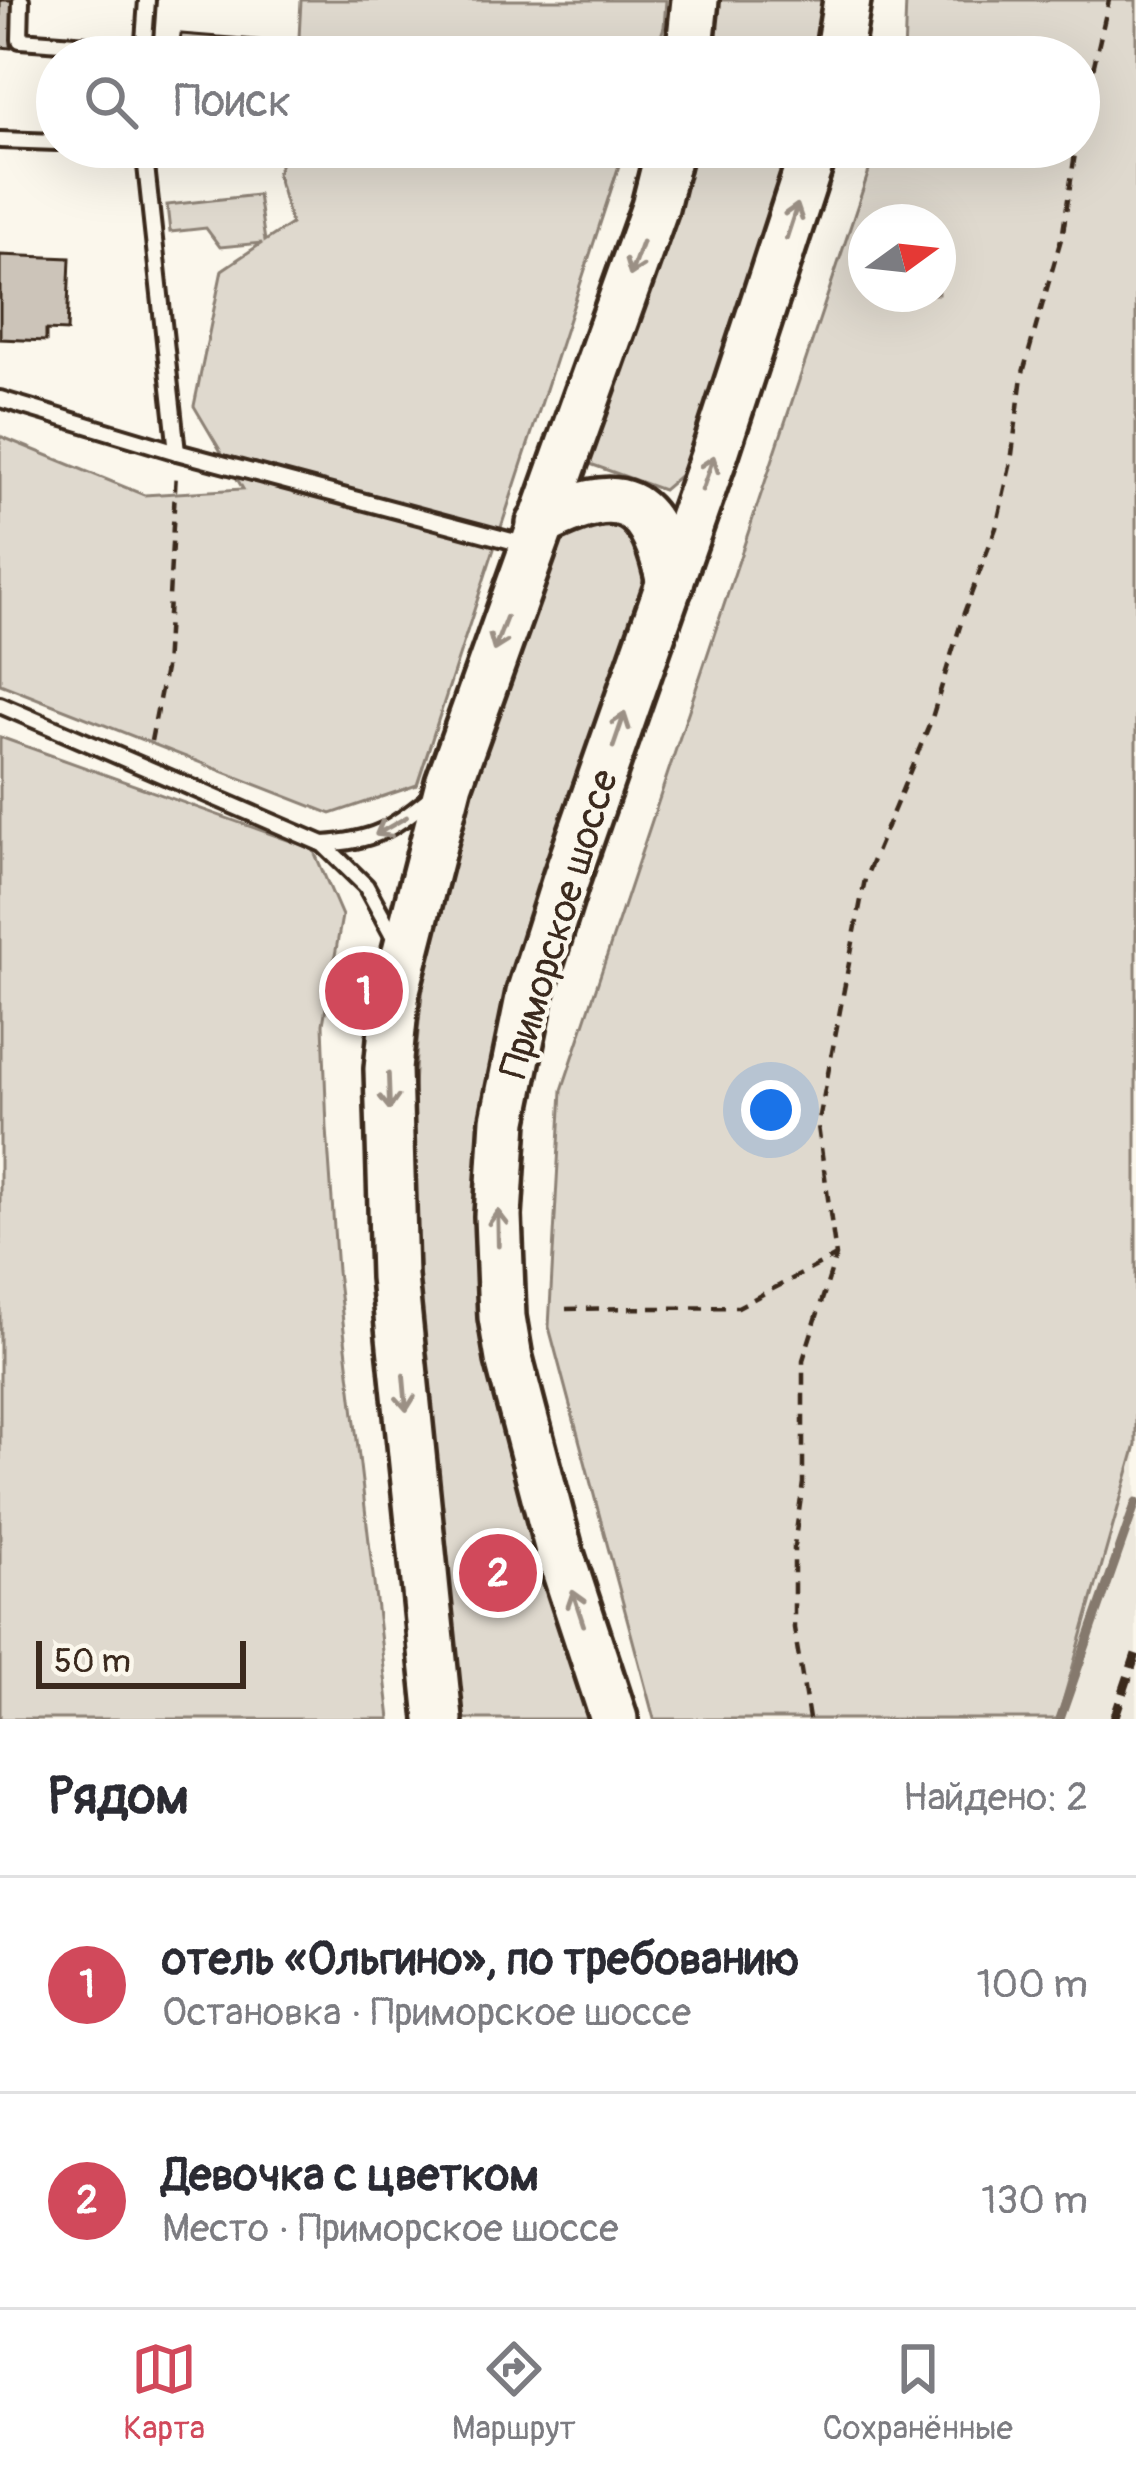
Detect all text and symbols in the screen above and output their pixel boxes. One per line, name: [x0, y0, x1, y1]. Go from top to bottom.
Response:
search box: [36, 36, 1100, 168]
icon: search: [78, 69, 144, 135]
text: Поиск: [174, 74, 291, 130]
one-way arrow: [783, 203, 805, 241]
north arrow: [848, 204, 956, 312]
one-way arrow: [623, 240, 645, 277]
one-way arrow: [699, 456, 720, 493]
one-way arrow: [487, 614, 509, 651]
one-way arrow: [610, 712, 631, 749]
street label: Приморское шоссе: [489, 764, 629, 1084]
one-way arrow: [374, 815, 409, 839]
pin: 1: [325, 946, 403, 1036]
one-way arrow: [377, 1072, 400, 1111]
your location: [741, 1080, 801, 1140]
one-way arrow: [487, 1209, 510, 1248]
one-way arrow: [394, 1373, 417, 1412]
pin: 2: [459, 1528, 537, 1618]
one-way arrow: [565, 1590, 587, 1628]
scale bar: [36, 1635, 246, 1688]
text: 50 m: [54, 1641, 131, 1682]
text: Рядом: [48, 1765, 189, 1829]
text: Найдено: 2: [903, 1773, 1088, 1822]
text: отель «Ольгино», по требованию: [162, 1932, 800, 1988]
text: 1: [79, 1960, 95, 2009]
text: 100 m: [976, 1960, 1088, 2009]
text: Остановка · Приморское шоссе: [162, 1988, 691, 2037]
text: Девочка с цветком: [162, 2148, 539, 2204]
text: 2: [76, 2176, 98, 2225]
text: 130 m: [981, 2176, 1088, 2225]
text: Место · Приморское шоссе: [162, 2204, 619, 2253]
tab: Карта: [123, 2336, 205, 2449]
tab: Маршрут: [452, 2336, 576, 2449]
tab: Сохранённые: [822, 2336, 1013, 2449]

